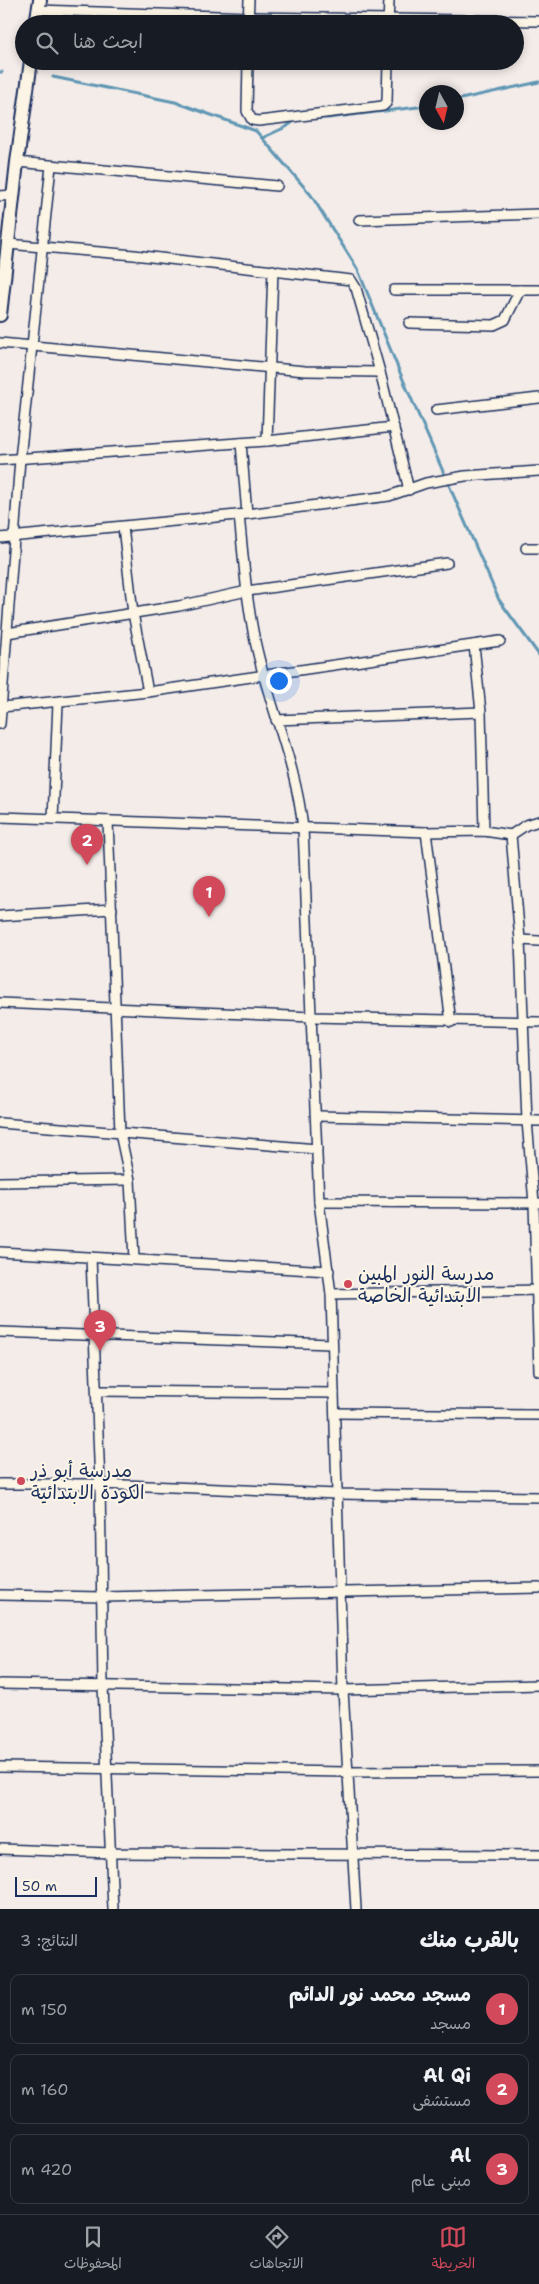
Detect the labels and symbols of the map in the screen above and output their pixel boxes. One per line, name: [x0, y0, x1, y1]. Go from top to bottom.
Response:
north arrow: [419, 85, 464, 130]
your location: [266, 668, 292, 694]
pin: 2: [71, 824, 103, 865]
pin: 1: [193, 876, 225, 917]
place label: مدرسة النور المبين الابتدائية الخاصة: [358, 1261, 494, 1308]
marker: مدرسة النور المبين الابتدائية الخاصة: [342, 1278, 354, 1290]
pin: 3: [84, 1310, 116, 1351]
place label: مدرسة أبو ذر الكودة الابتدائية: [29, 1458, 145, 1505]
marker: مدرسة أبو ذر الكودة الابتدائية: [15, 1475, 27, 1487]
scale bar: [15, 1874, 98, 1897]

